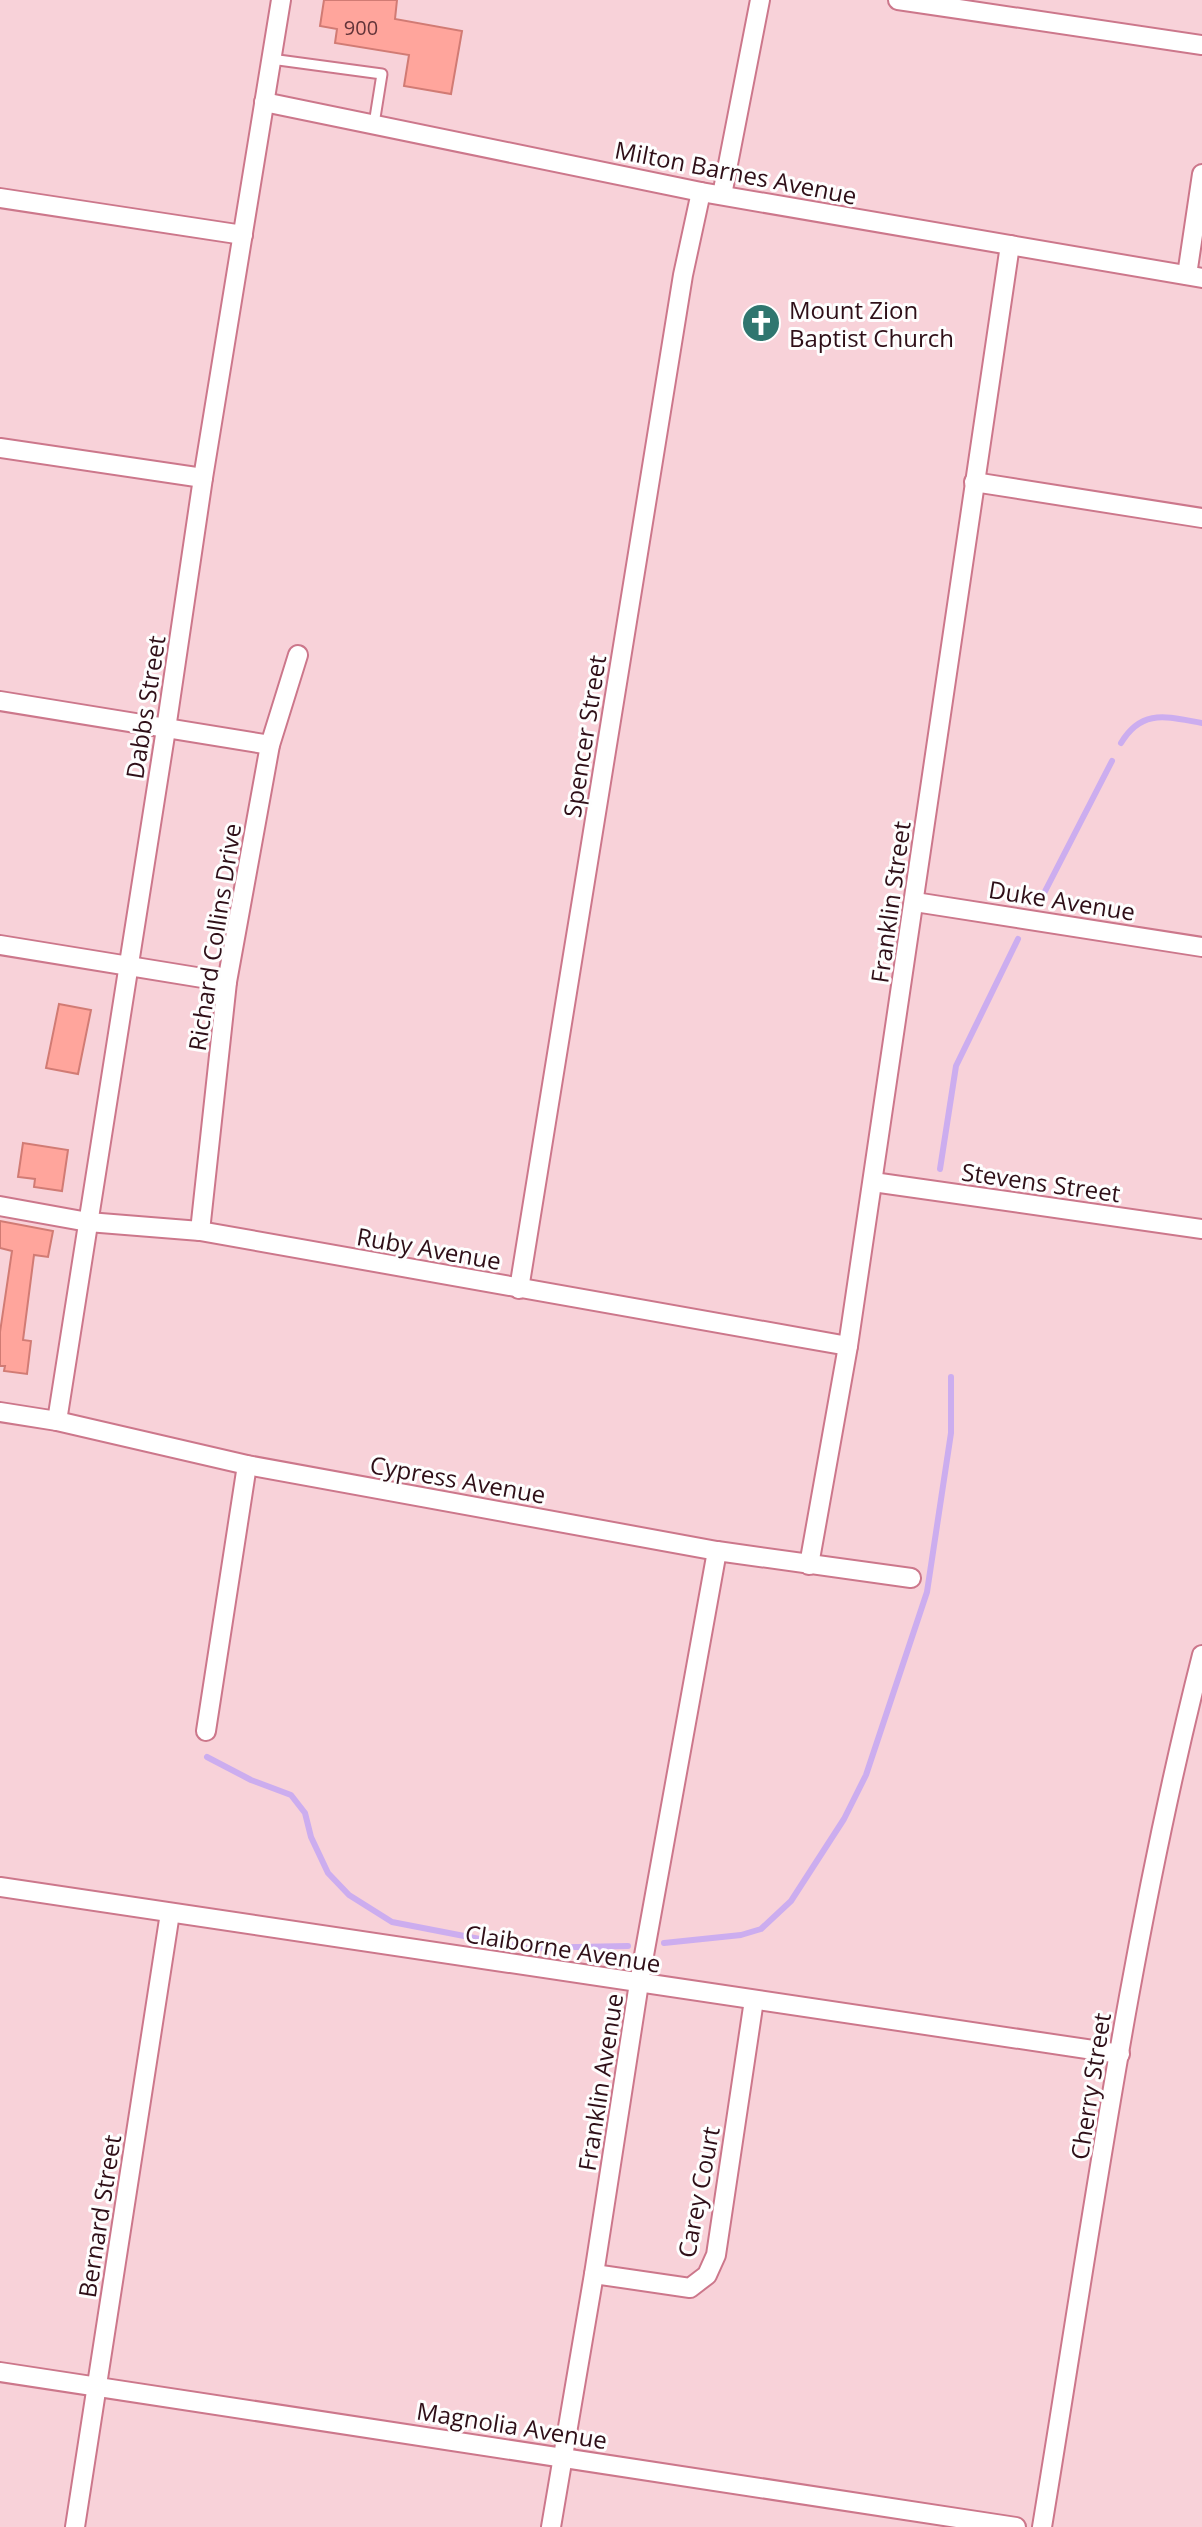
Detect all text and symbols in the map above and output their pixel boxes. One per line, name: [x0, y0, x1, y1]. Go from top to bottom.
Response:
house number: 900: [344, 14, 378, 41]
street label: Milton Barnes Avenue: [612, 132, 860, 212]
place label: Mount Zion Baptist Church: [789, 293, 954, 354]
church icon: Mount Zion Baptist Church: [740, 302, 782, 344]
street label: Dabbs Street: [117, 633, 173, 781]
street label: Spencer Street: [555, 652, 613, 820]
street label: Franklin Street: [862, 819, 918, 985]
street label: Richard Collins Drive: [180, 821, 248, 1053]
street label: Duke Avenue: [986, 872, 1138, 928]
street label: Stevens Street: [959, 1155, 1123, 1209]
street label: Ruby Avenue: [354, 1219, 504, 1277]
street label: Cypress Avenue: [368, 1447, 548, 1511]
street label: Claiborne Avenue: [463, 1916, 663, 1980]
street label: Franklin Avenue: [570, 1991, 630, 2173]
street label: Cherry Street: [1062, 2010, 1118, 2162]
street label: Carey Court: [669, 2124, 727, 2260]
street label: Bernard Street: [70, 2132, 128, 2300]
street label: Magnolia Avenue: [414, 2394, 610, 2456]

